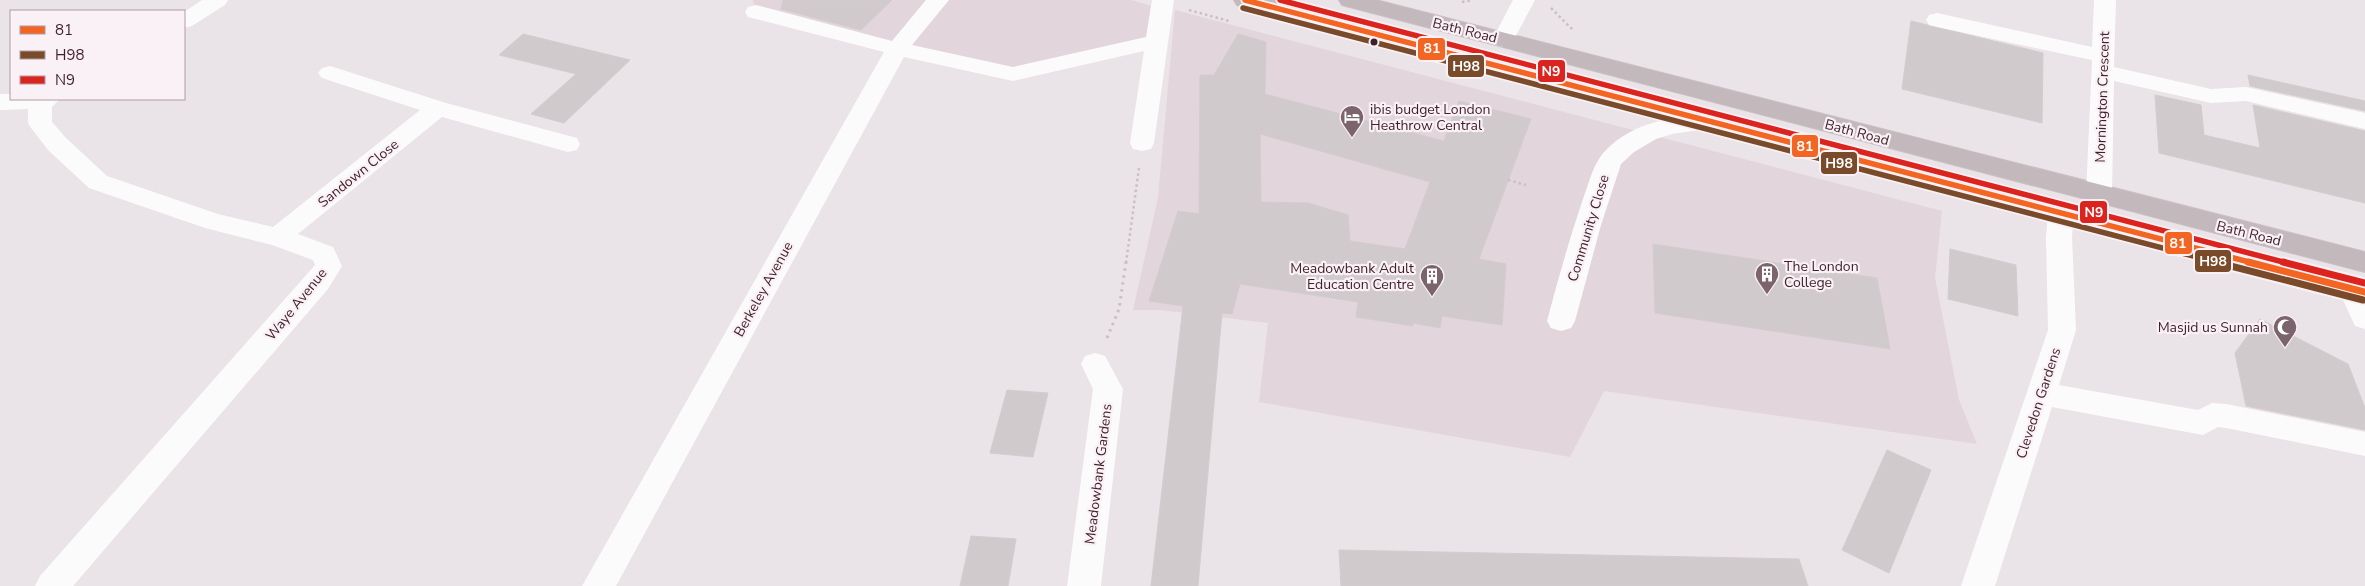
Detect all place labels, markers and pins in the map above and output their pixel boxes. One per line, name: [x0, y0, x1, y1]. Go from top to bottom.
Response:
unlabelled marker: [1369, 37, 1379, 47]
place label: ibis budget London Heathrow Central: [1370, 100, 1490, 135]
hotel icon: ibis budget London Heathrow Central: [1339, 104, 1365, 138]
place label: The London College: [1784, 257, 1859, 292]
place label: Meadowbank Adult Education Centre: [1290, 259, 1414, 294]
building icon: The London College: [1754, 261, 1780, 295]
building icon: Meadowbank Adult Education Centre: [1419, 263, 1445, 297]
mosque icon: Masjid us Sunnah: [2272, 314, 2298, 348]
place label: Masjid us Sunnah: [2158, 318, 2268, 337]

